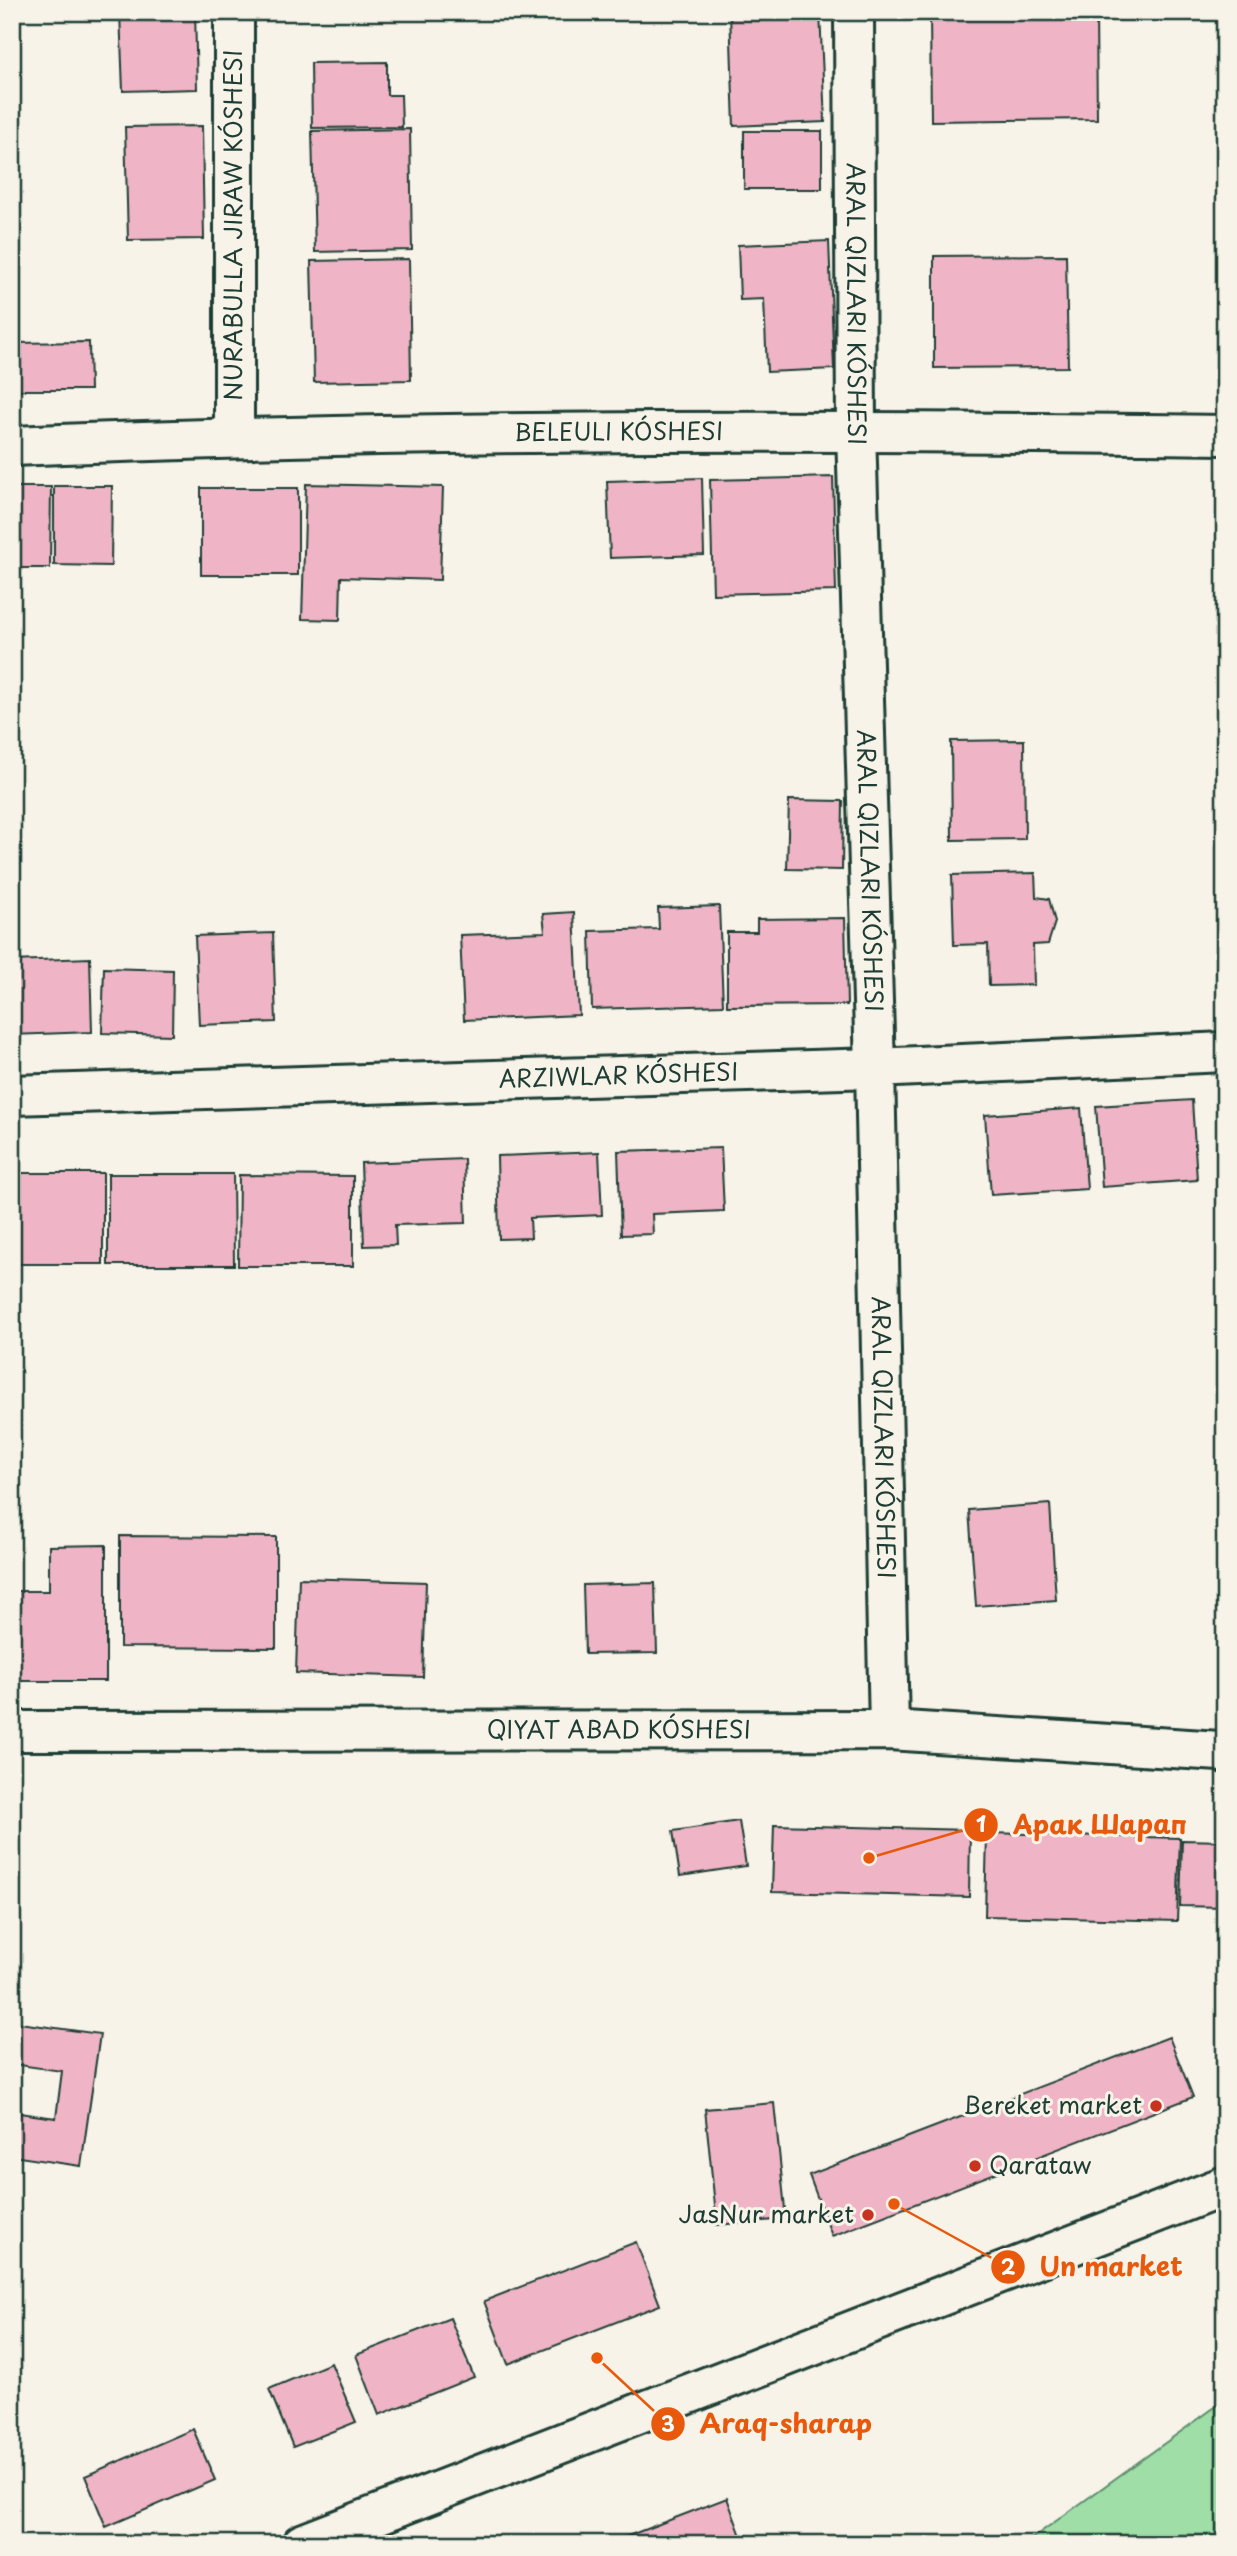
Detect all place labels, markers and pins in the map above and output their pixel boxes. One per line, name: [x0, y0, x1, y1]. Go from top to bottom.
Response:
callout: Арак Шарап: [964, 1801, 1202, 1848]
place label: Bereket market: [963, 2086, 1142, 2122]
marker: Bereket market: [1148, 2098, 1164, 2114]
place label: Qarataw: [989, 2146, 1092, 2182]
marker: Qarataw: [967, 2158, 983, 2174]
place label: JasNur market: [679, 2195, 854, 2231]
marker: JasNur market: [860, 2207, 876, 2223]
callout: Un market: [990, 2244, 1196, 2291]
callout: Araq-sharap: [651, 2401, 886, 2448]

